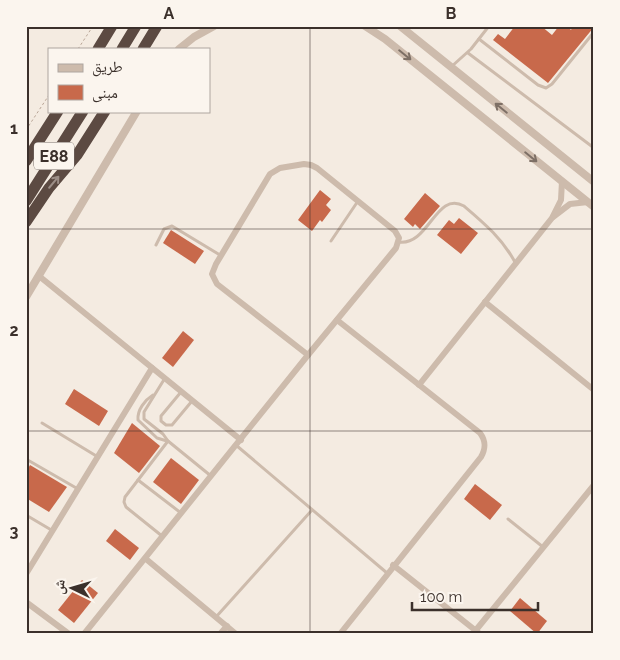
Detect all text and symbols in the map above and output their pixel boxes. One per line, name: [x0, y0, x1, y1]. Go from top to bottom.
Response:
text: A: [164, 4, 175, 23]
text: B: [446, 4, 457, 23]
legend: [48, 48, 210, 112]
one-way arrow: [398, 49, 411, 60]
text: طريق: [92, 58, 123, 77]
text: مبنى: [92, 84, 118, 103]
one-way arrow: [495, 102, 508, 113]
text: 1: [10, 119, 18, 138]
road number: E88: [34, 142, 74, 170]
one-way arrow: [525, 151, 538, 162]
one-way arrow: [49, 176, 60, 189]
text: 2: [9, 321, 19, 340]
text: 3: [10, 522, 19, 541]
north arrow: [48, 562, 98, 612]
text: ش: [50, 579, 69, 595]
scale bar: [412, 580, 539, 612]
text: 100 m: [420, 588, 462, 606]

